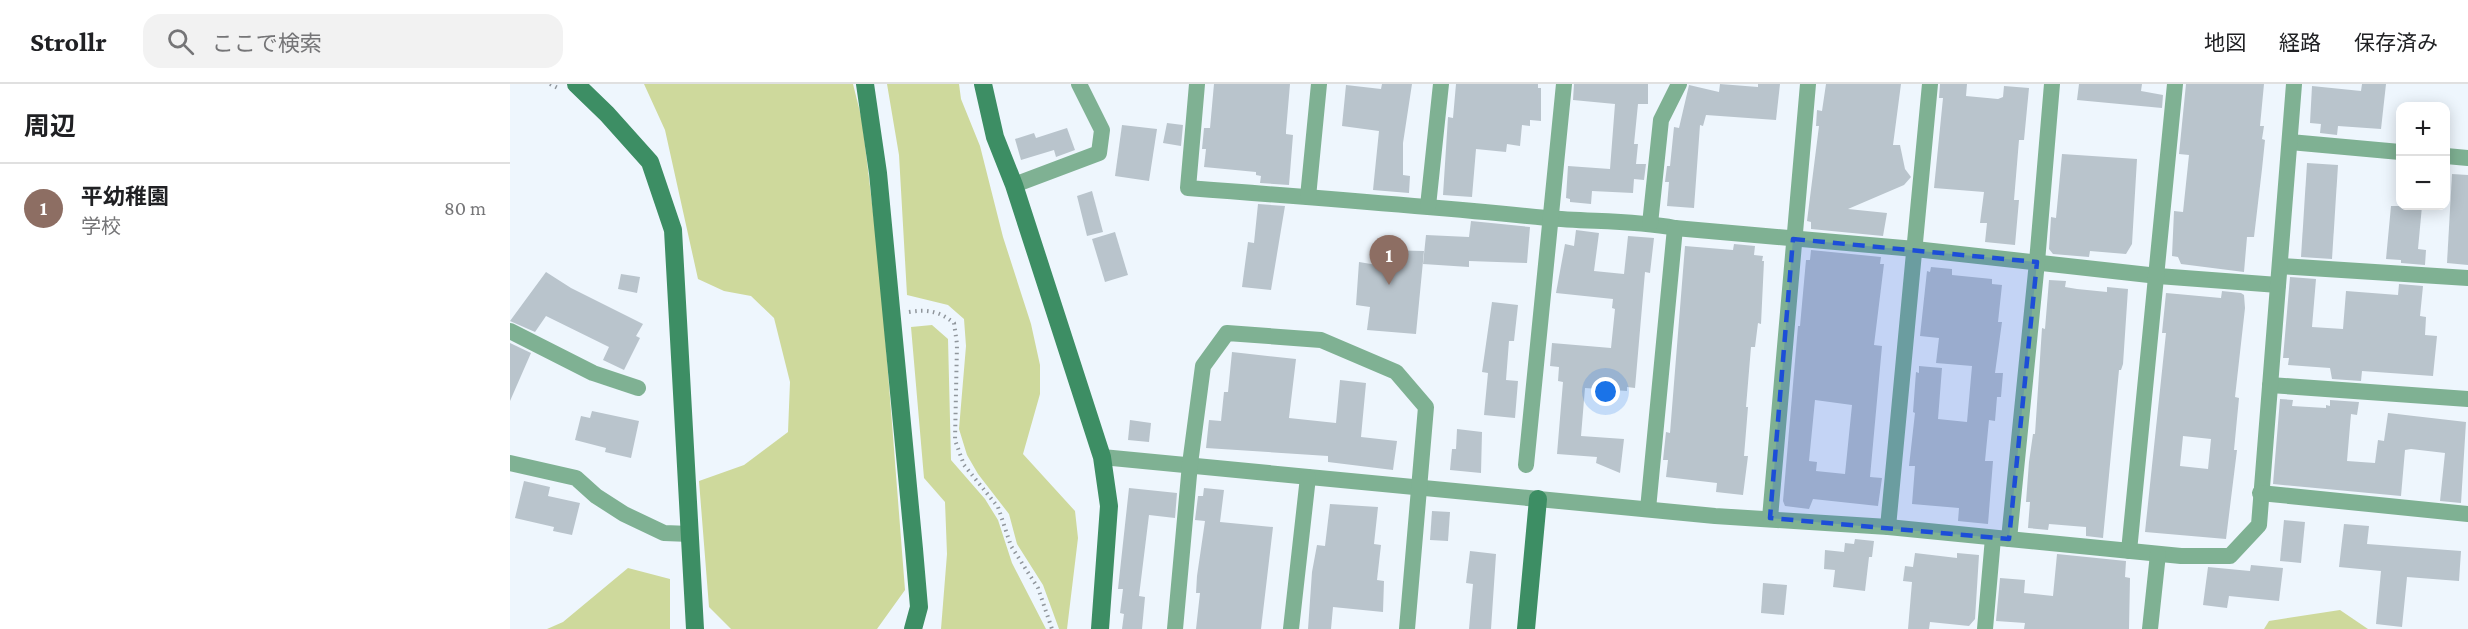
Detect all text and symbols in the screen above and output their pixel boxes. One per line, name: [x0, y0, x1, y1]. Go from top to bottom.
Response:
search box: [143, 14, 563, 68]
icon: search: [164, 25, 197, 58]
text: Strollr: [30, 26, 107, 57]
text: ここで検索: [212, 31, 322, 56]
text: 地図: [2204, 31, 2246, 55]
text: 経路: [2279, 31, 2321, 55]
text: 保存済み: [2354, 31, 2438, 55]
map controls: [2396, 102, 2450, 210]
button: +: [2396, 102, 2450, 156]
text: 周辺: [24, 112, 76, 141]
button: −: [2396, 156, 2450, 210]
text: 平幼稚園: [81, 184, 169, 209]
text: 1: [40, 197, 47, 219]
text: 80 m: [444, 197, 486, 219]
text: 学校: [81, 215, 121, 237]
pin: 1: [1370, 236, 1408, 285]
your location: [1591, 377, 1620, 406]

